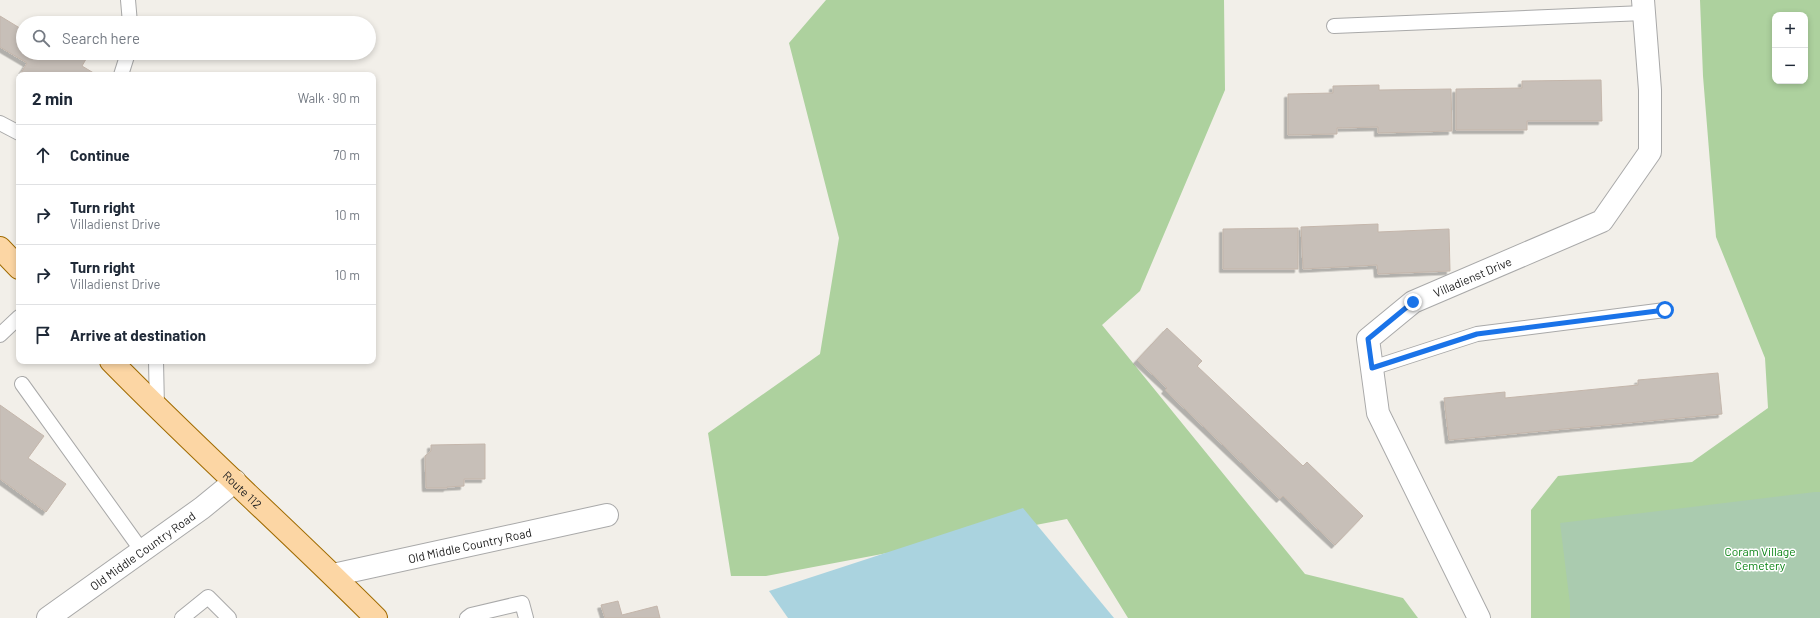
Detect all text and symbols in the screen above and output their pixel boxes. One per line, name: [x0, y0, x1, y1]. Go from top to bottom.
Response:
map controls: [1772, 12, 1808, 84]
button: +: [1772, 12, 1808, 48]
search box: [16, 16, 376, 60]
icon: search: [30, 27, 52, 49]
text: Search here: [62, 29, 140, 47]
button: −: [1772, 48, 1808, 84]
text: 2 min: [32, 88, 73, 108]
text: Walk · 90 m: [298, 90, 360, 106]
icon: ahead: [32, 144, 54, 166]
text: Continue: [70, 146, 130, 164]
text: 70 m: [333, 147, 360, 163]
text: Turn right: [70, 198, 135, 216]
icon: right: [32, 204, 54, 226]
text: 10 m: [335, 207, 360, 223]
text: Villadienst Drive: [70, 216, 160, 232]
street label: Villadienst Drive: [1431, 254, 1514, 299]
text: Turn right: [70, 258, 135, 276]
icon: right: [32, 264, 54, 286]
text: 10 m: [335, 267, 360, 283]
text: Villadienst Drive: [70, 276, 160, 292]
route end: [1404, 293, 1422, 311]
route start: [1656, 301, 1674, 319]
icon: arrive: [32, 324, 54, 346]
text: Arrive at destination: [70, 326, 206, 344]
street label: Route 112: [220, 468, 265, 511]
street label: Old Middle Country Road: [87, 508, 198, 593]
street label: Old Middle Country Road: [407, 525, 533, 565]
park label: Coram Village Cemetery: [1724, 544, 1796, 572]

